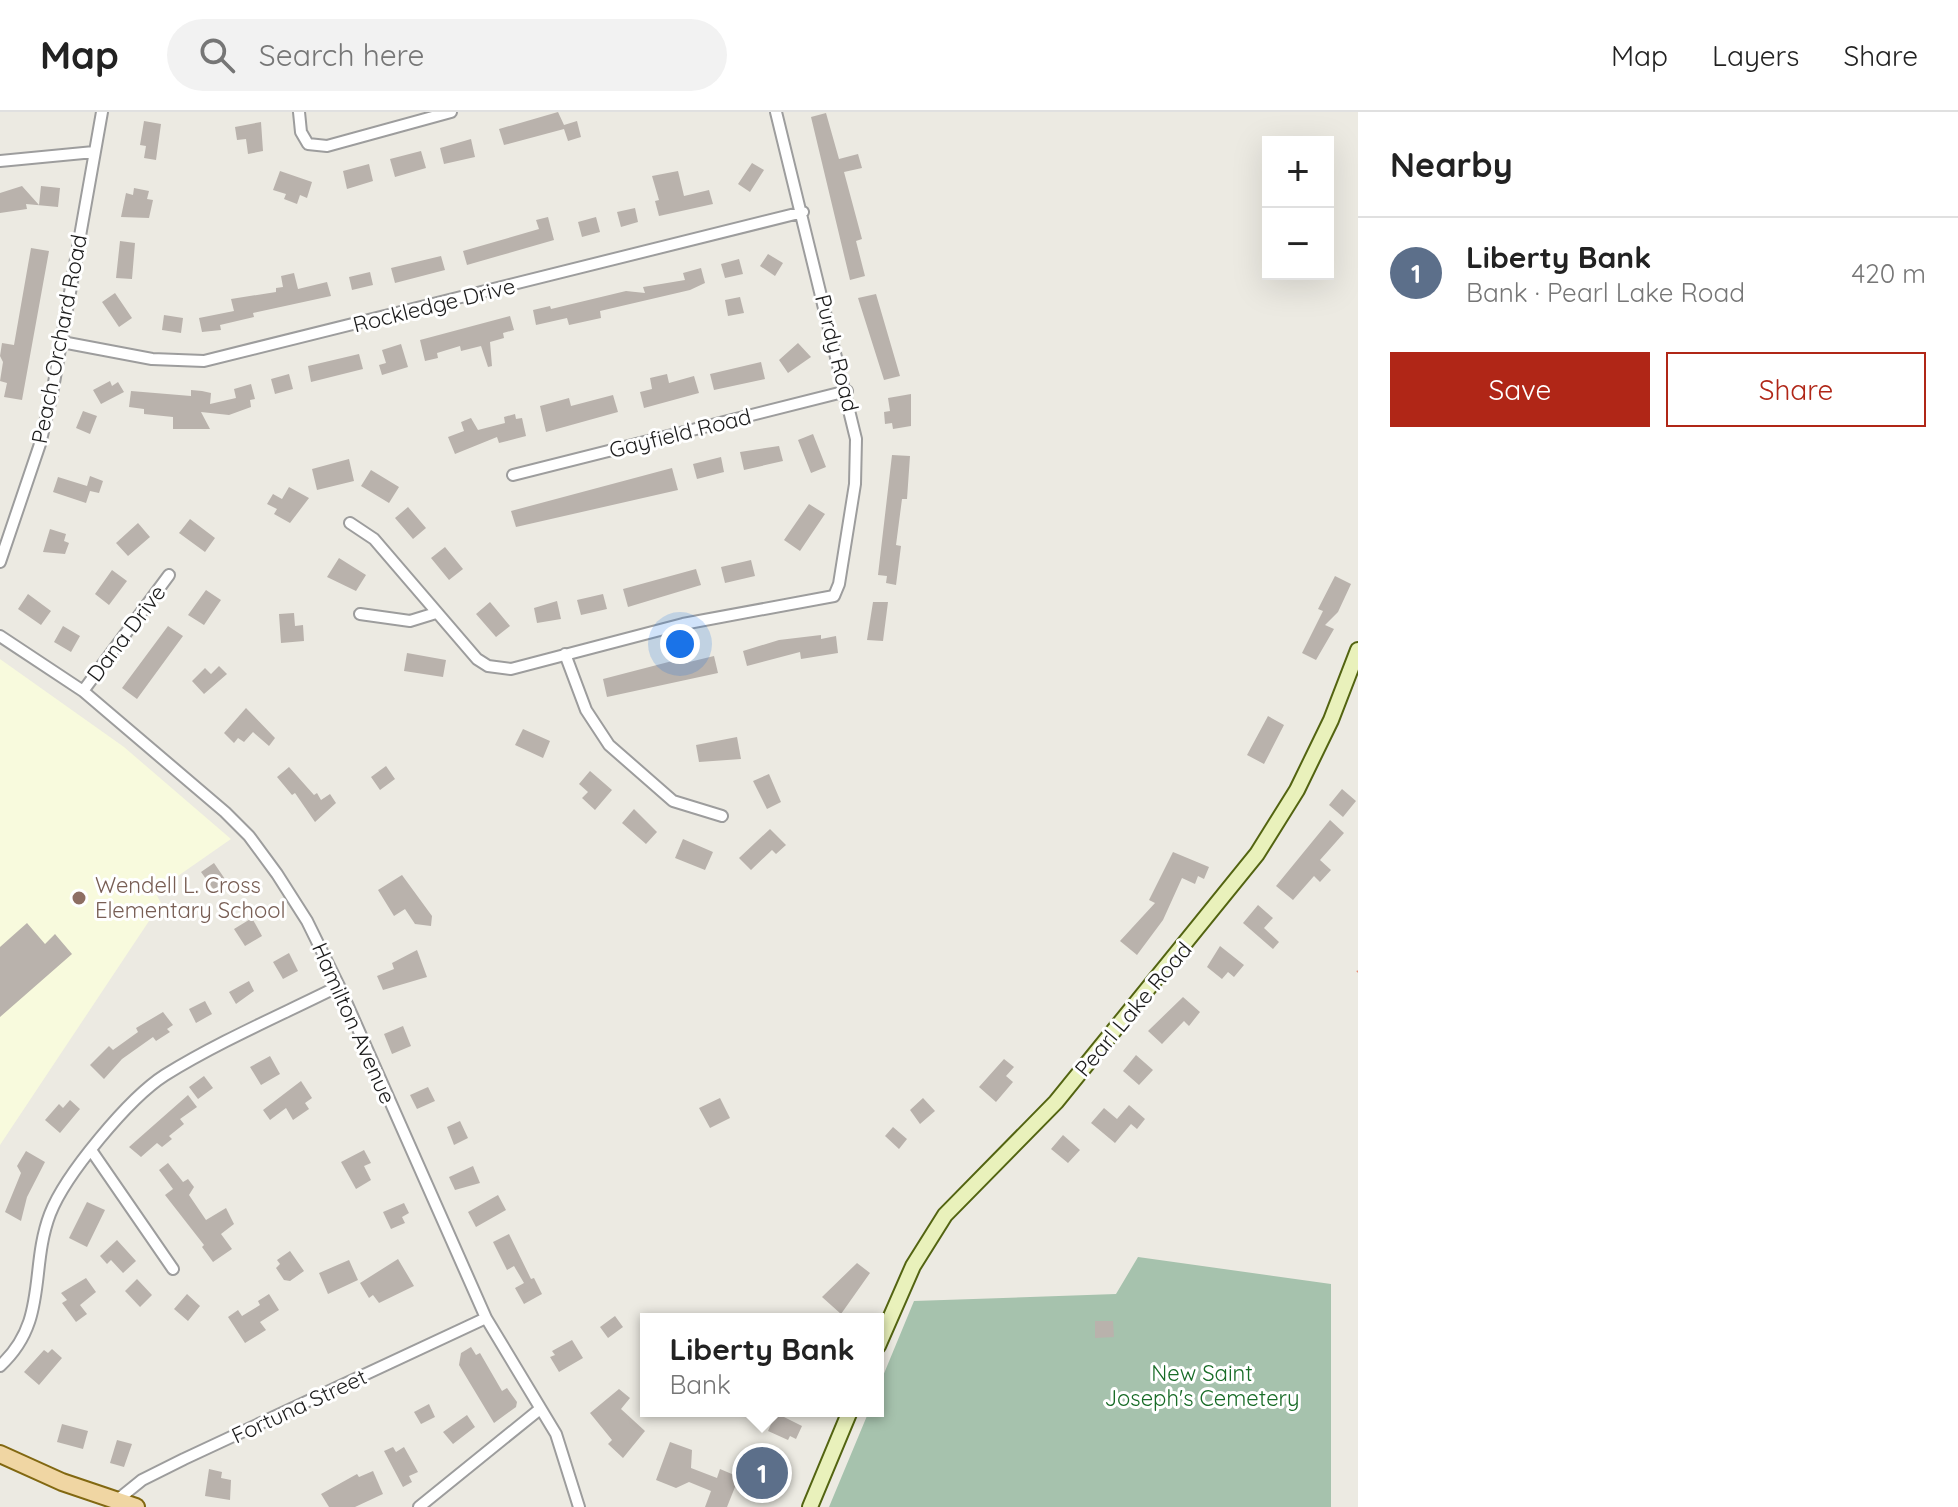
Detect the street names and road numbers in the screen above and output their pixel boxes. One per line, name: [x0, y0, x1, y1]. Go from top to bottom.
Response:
street label: Peach Orchard Road: [25, 232, 93, 446]
street label: Rockledge Drive: [350, 271, 518, 339]
street label: Purdy Road: [809, 291, 865, 415]
street label: Gayfield Road: [606, 402, 754, 464]
street label: Dana Drive: [80, 579, 172, 687]
street label: Pearl Lake Road: [1068, 936, 1198, 1082]
street label: Hamilton Avenue: [306, 938, 402, 1108]
street label: Fortuna Street: [227, 1362, 371, 1450]

